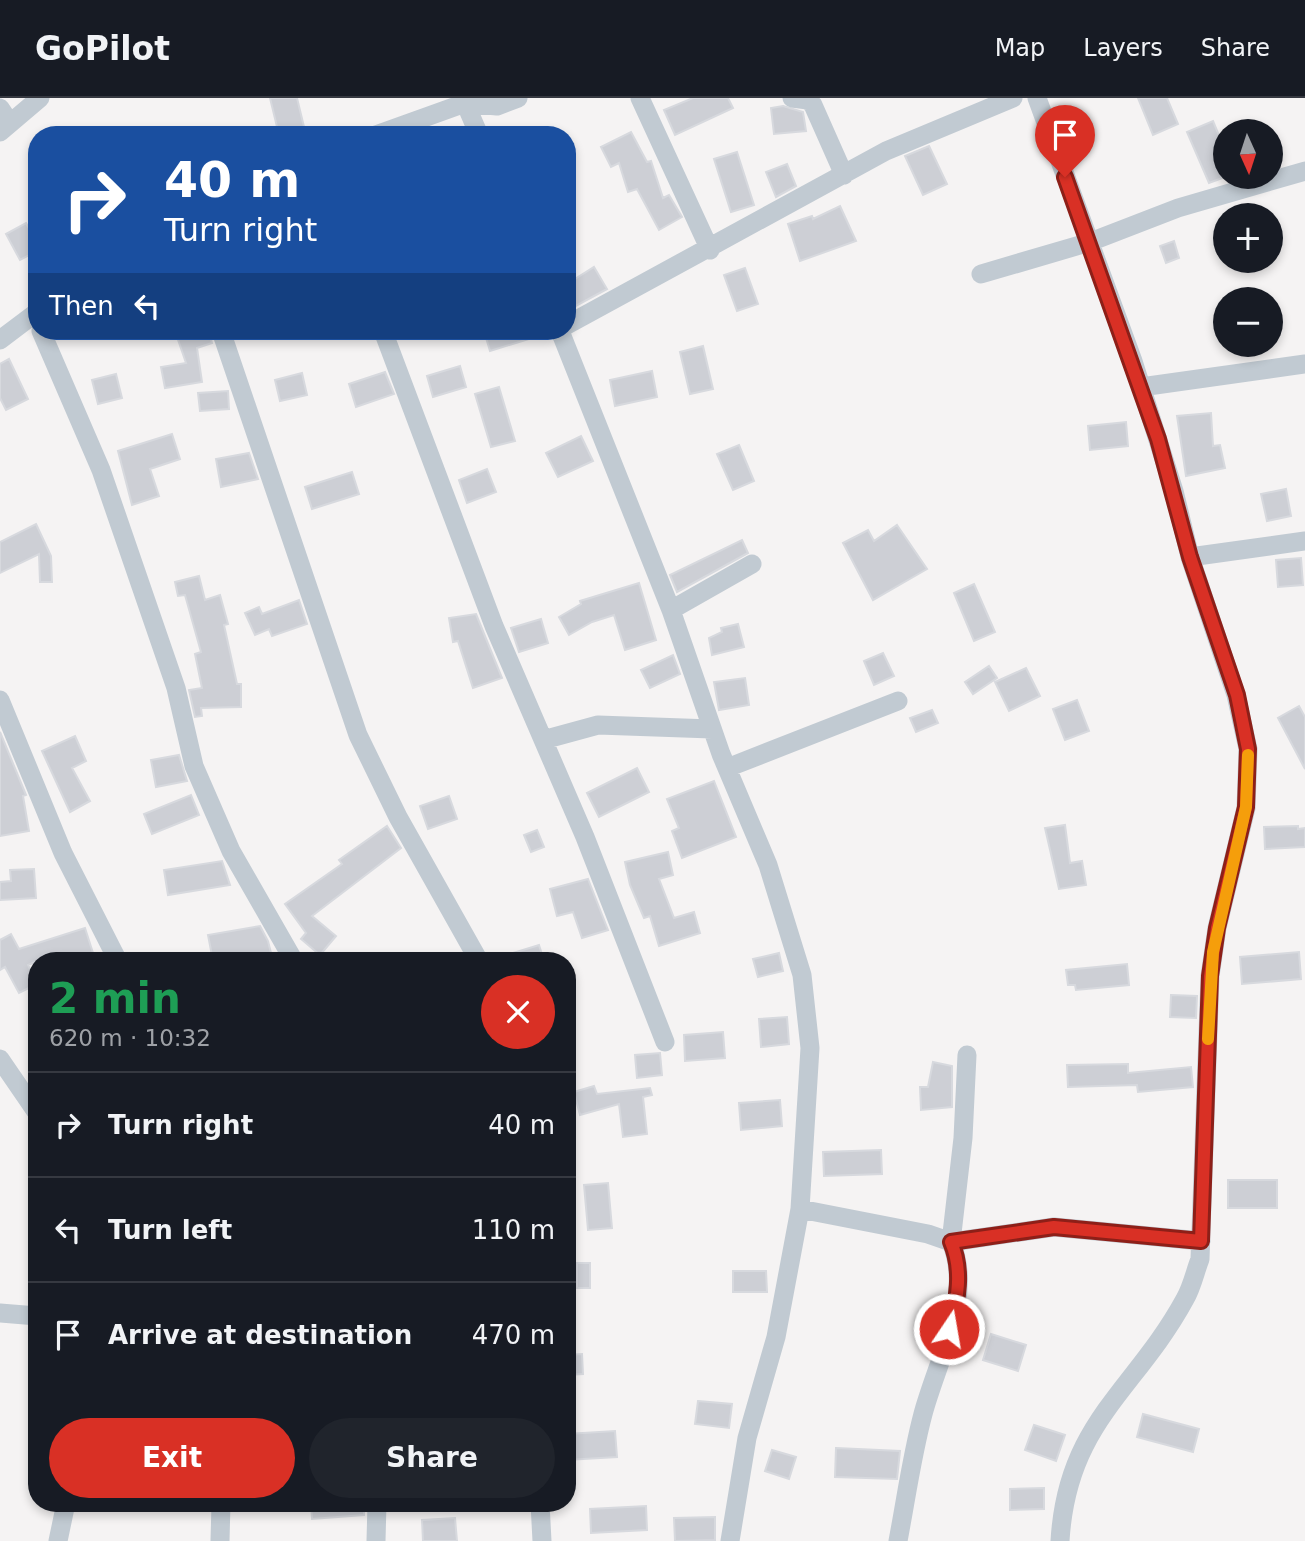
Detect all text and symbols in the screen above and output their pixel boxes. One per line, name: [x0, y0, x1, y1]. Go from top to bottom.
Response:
text: GoPilot: [35, 29, 170, 68]
text: Map: [995, 34, 1045, 62]
text: Layers: [1083, 34, 1163, 62]
text: Share: [1201, 34, 1270, 62]
pin: [1035, 105, 1095, 177]
icon: arrive: [1046, 116, 1084, 154]
north arrow: [1213, 119, 1283, 189]
map controls: [1213, 119, 1283, 357]
text: 40 m: [164, 152, 300, 209]
icon: right: [49, 154, 140, 245]
button: +: [1213, 203, 1283, 273]
text: Turn right: [164, 211, 317, 249]
icon: left: [128, 287, 166, 325]
button: −: [1213, 287, 1283, 357]
text: Then: [49, 291, 114, 321]
text: 2 min: [49, 974, 181, 1023]
button: close: [481, 975, 555, 1049]
text: 620 m · 10:32: [49, 1025, 211, 1051]
icon: right: [49, 1106, 87, 1144]
text: Turn right: [108, 1110, 253, 1140]
text: 40 m: [488, 1110, 555, 1140]
icon: left: [49, 1211, 87, 1249]
text: Turn left: [108, 1215, 232, 1245]
text: 110 m: [472, 1215, 555, 1245]
position arrow: [912, 1292, 986, 1366]
icon: arrive: [49, 1316, 87, 1354]
text: Arrive at destination: [108, 1320, 412, 1350]
text: 470 m: [472, 1320, 555, 1350]
button: Exit: [49, 1418, 295, 1498]
button: Share: [309, 1418, 555, 1498]

